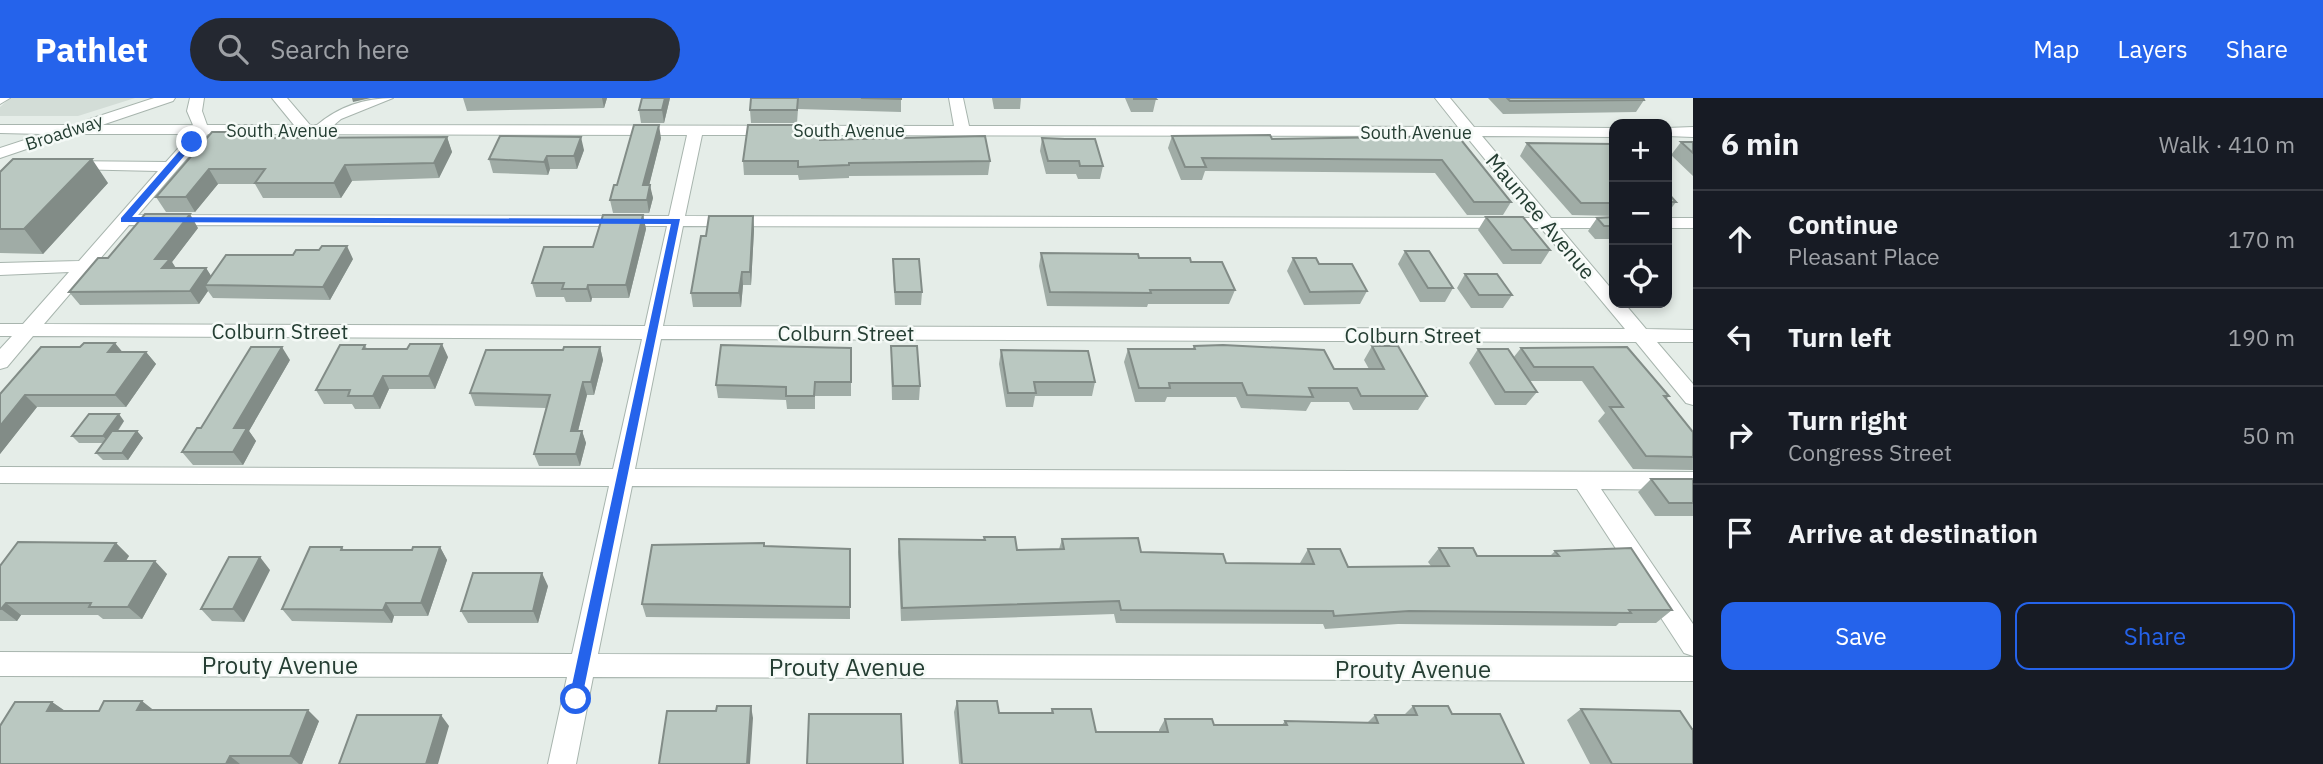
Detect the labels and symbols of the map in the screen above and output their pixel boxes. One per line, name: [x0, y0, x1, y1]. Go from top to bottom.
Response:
street label: Broadway: [22, 109, 106, 155]
street label: South Avenue: [226, 119, 338, 142]
street label: South Avenue: [793, 119, 905, 142]
street label: South Avenue: [1360, 121, 1472, 144]
route end: [176, 126, 207, 157]
street label: Maumee Avenue: [1480, 147, 1602, 285]
street label: Colburn Street: [212, 317, 348, 345]
street label: Colburn Street: [778, 319, 914, 347]
street label: Colburn Street: [1345, 321, 1481, 349]
street label: Prouty Avenue: [202, 649, 358, 681]
street label: Prouty Avenue: [769, 651, 925, 683]
street label: Prouty Avenue: [1335, 653, 1491, 685]
route start: [560, 683, 591, 714]

